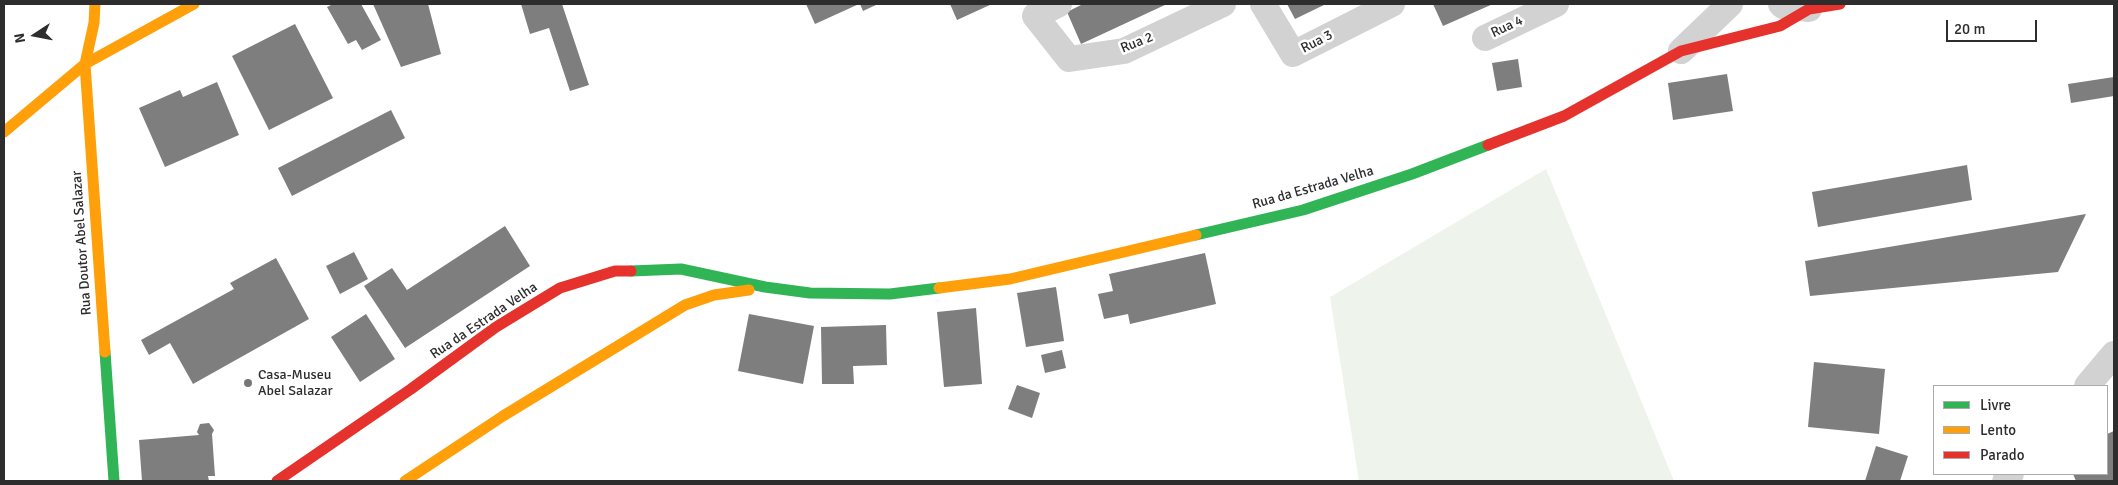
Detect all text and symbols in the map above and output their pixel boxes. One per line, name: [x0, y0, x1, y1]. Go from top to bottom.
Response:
north arrow: [10, 10, 60, 60]
scale bar: [1948, 10, 2039, 42]
street label: Rua 4: [1488, 12, 1526, 42]
text: 20 m: [1954, 20, 1985, 38]
street label: Rua 3: [1298, 27, 1336, 57]
street label: Rua 2: [1118, 29, 1156, 57]
text: N: [11, 32, 29, 44]
street label: Rua da Estrada Velha: [1250, 163, 1376, 213]
street label: Rua Doutor Abel Salazar: [69, 170, 95, 316]
street label: Rua da Estrada Velha: [427, 279, 541, 363]
place label: Casa-Museu Abel Salazar: [258, 367, 333, 400]
marker: Casa-Museu Abel Salazar: [242, 377, 254, 389]
legend: [1933, 385, 2108, 475]
text: Livre: [1980, 396, 2011, 414]
text: Lento: [1980, 421, 2016, 439]
text: Parado: [1980, 446, 2025, 464]

